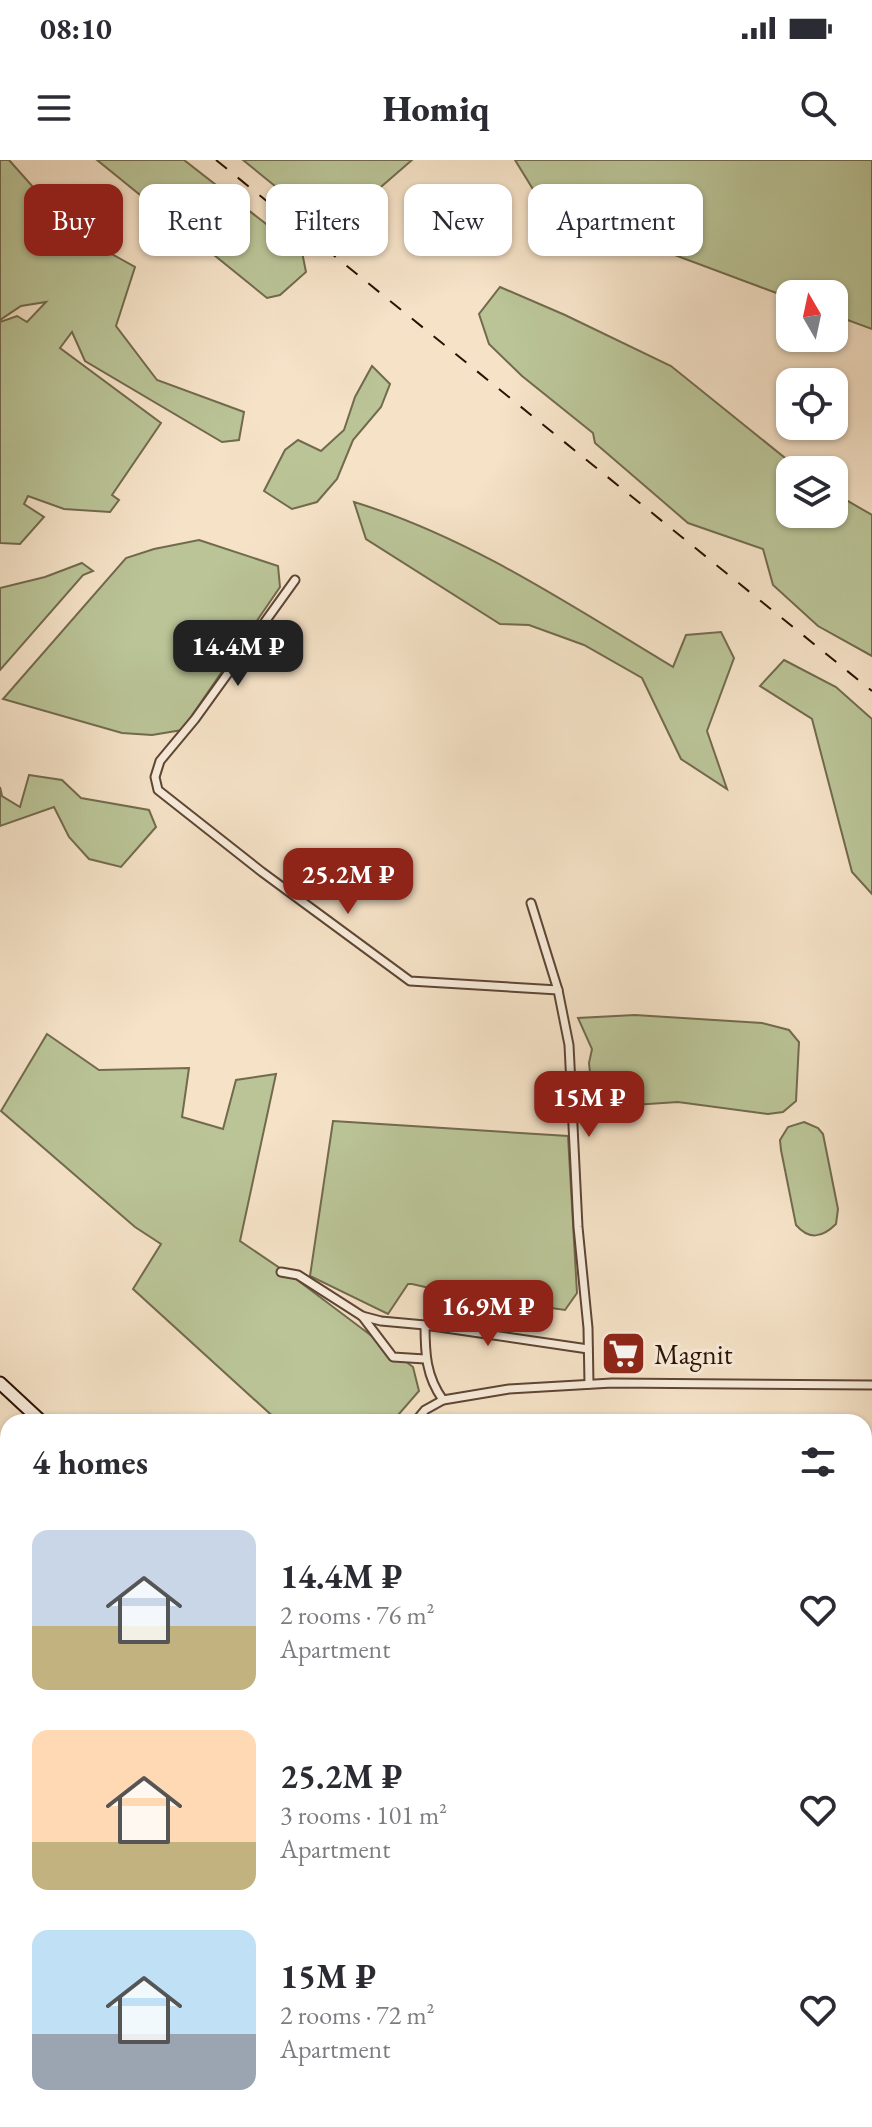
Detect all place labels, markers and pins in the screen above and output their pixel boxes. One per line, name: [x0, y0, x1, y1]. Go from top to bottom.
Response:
pin: 14.4M ₽: [164, 620, 312, 688]
pin: 25.2M ₽: [274, 848, 422, 916]
pin: 15M ₽: [533, 1071, 645, 1139]
pin: 16.9M ₽: [414, 1280, 562, 1348]
supermarket icon: Magnit: [599, 1330, 647, 1378]
place label: Magnit: [654, 1336, 733, 1372]

